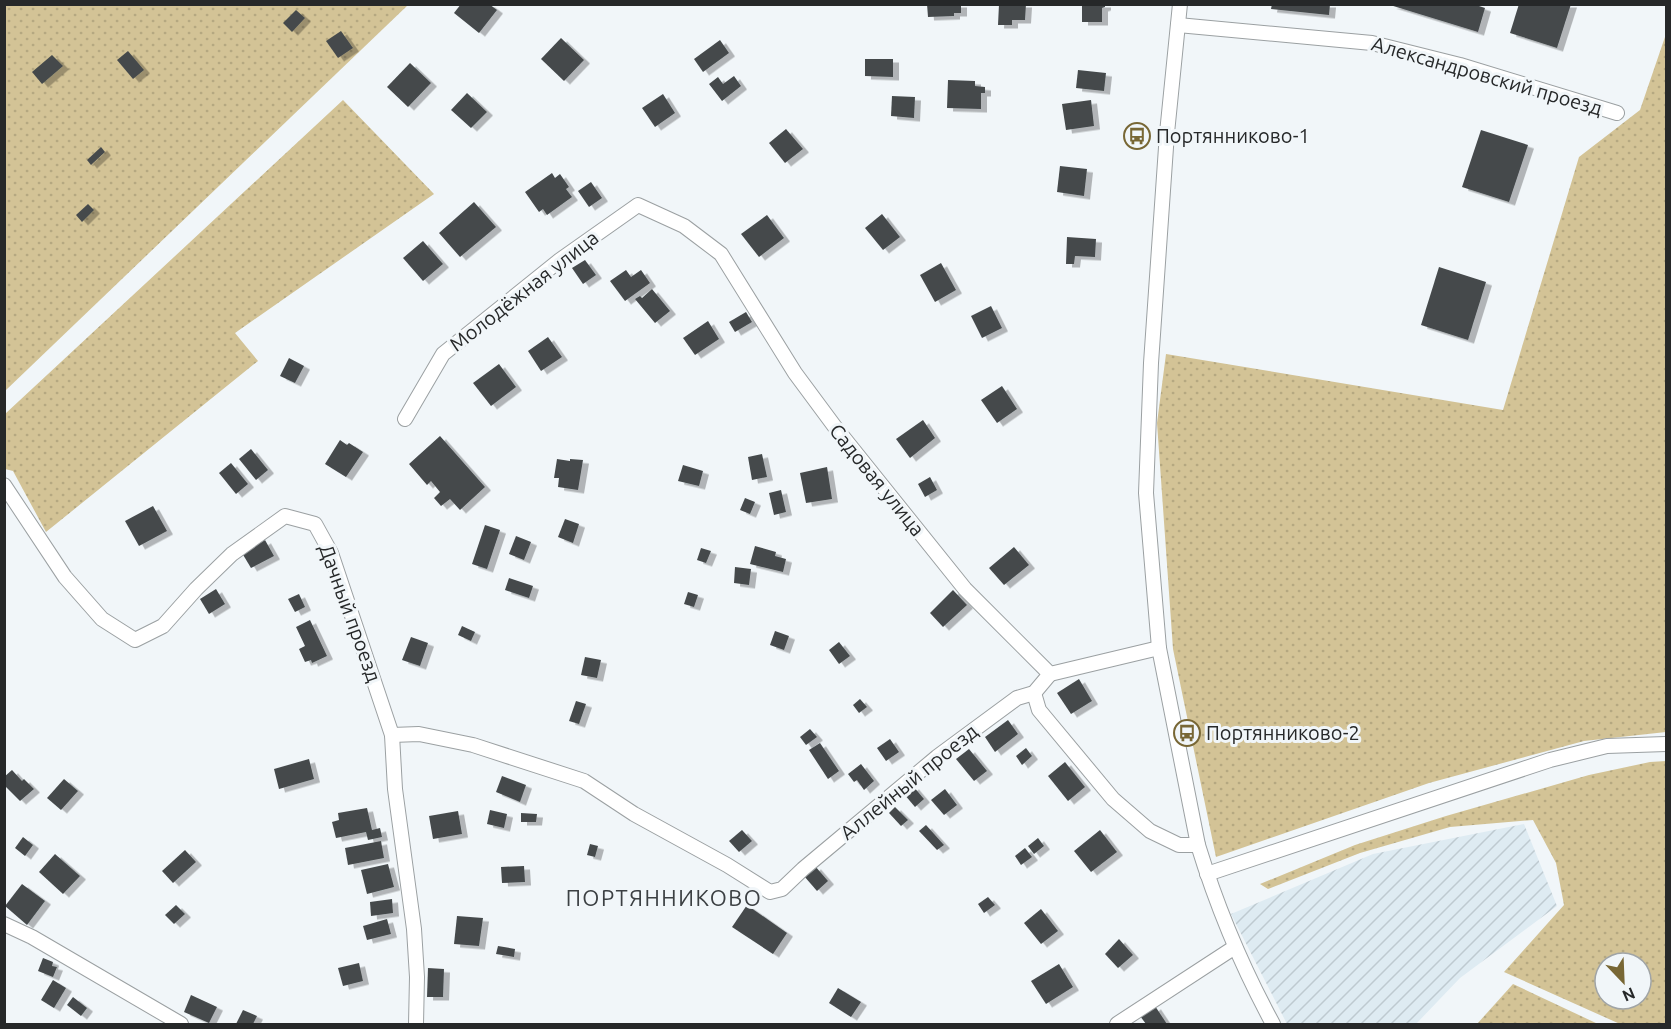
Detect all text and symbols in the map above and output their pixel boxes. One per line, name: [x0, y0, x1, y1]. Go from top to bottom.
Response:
street label: Александровский проезд: [1369, 32, 1605, 120]
bus stop icon: Портянниково-1: [1122, 121, 1152, 151]
place label: Портянниково-1: [1156, 124, 1310, 147]
street label: Молодёжная улица: [445, 225, 603, 356]
street label: Садовая улица: [825, 419, 930, 540]
street label: Дачный проезд: [315, 541, 386, 685]
bus stop icon: Портянниково-2: [1172, 718, 1202, 748]
street label: Аллейный проезд: [835, 719, 982, 844]
place label: Портянниково-2: [1206, 721, 1360, 744]
district label: ПОРТЯННИКОВО: [566, 885, 762, 910]
north arrow: [1593, 951, 1653, 1011]
text: N: [1620, 984, 1638, 1005]

